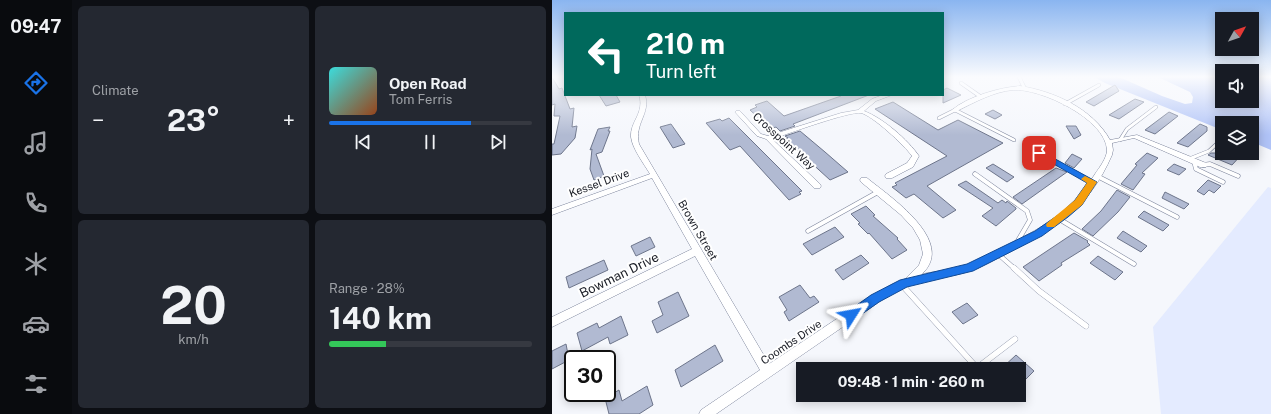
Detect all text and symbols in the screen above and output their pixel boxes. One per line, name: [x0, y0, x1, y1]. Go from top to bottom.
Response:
north arrow: [1215, 12, 1259, 56]
map controls: [1215, 12, 1259, 160]
text: 09:47: [10, 16, 62, 37]
text: 210 m: [646, 27, 725, 60]
icon: left: [580, 28, 632, 80]
text: Turn left: [646, 61, 716, 82]
button: sound: [1215, 64, 1259, 108]
icon: directions: [22, 69, 50, 97]
text: Open Road: [389, 75, 467, 92]
text: Climate: [92, 83, 139, 98]
text: Tom Ferris: [389, 92, 452, 107]
text: 23°: [167, 102, 220, 138]
text: −: [92, 107, 104, 133]
text: +: [283, 107, 295, 133]
street label: Crosspoint Way: [751, 110, 818, 172]
button: layers: [1215, 116, 1259, 160]
icon: music: [22, 129, 50, 157]
icon: previous: [352, 131, 374, 153]
icon: pause: [419, 131, 441, 153]
icon: next: [487, 131, 509, 153]
pin: [1022, 136, 1056, 170]
icon: arrive: [1028, 142, 1050, 164]
street label: Kessel Drive: [567, 167, 631, 199]
icon: phone: [22, 189, 50, 217]
street label: Brown Street: [676, 198, 720, 262]
street label: Bowman Drive: [577, 249, 661, 301]
icon: climate: [22, 250, 50, 278]
text: 20: [160, 275, 227, 336]
text: Range · 28%: [329, 281, 405, 296]
position arrow: [830, 294, 872, 336]
text: 140 km: [329, 300, 432, 336]
icon: car: [22, 310, 50, 338]
street label: Coombs Drive: [758, 317, 824, 367]
text: km/h: [178, 332, 209, 347]
speed limit sign: 30: [564, 350, 616, 402]
icon: filters: [22, 370, 50, 398]
text: 09:48 · 1 min · 260 m: [838, 373, 984, 390]

